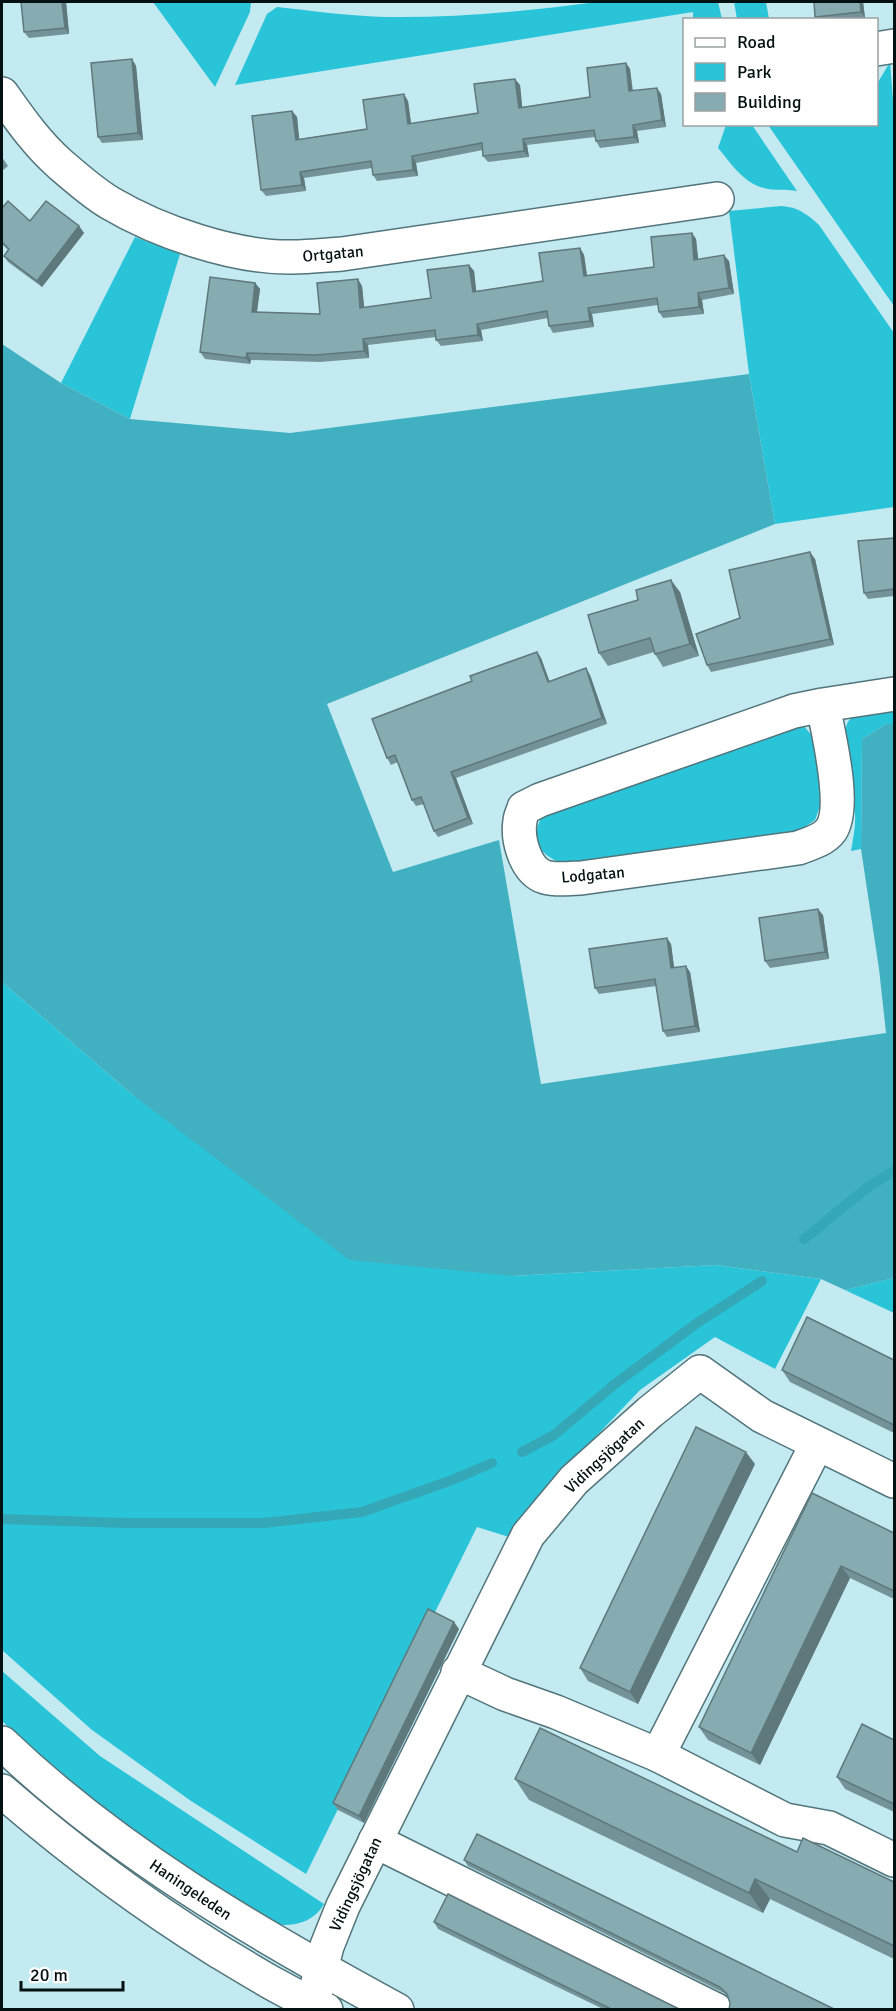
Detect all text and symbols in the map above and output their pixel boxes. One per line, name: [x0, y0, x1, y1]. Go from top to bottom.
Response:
legend: [683, 18, 878, 126]
text: Road: [737, 31, 776, 53]
text: Park: [737, 61, 772, 83]
text: Building: [737, 91, 801, 113]
street label: Ortgatan: [302, 241, 364, 267]
street label: Lodgatan: [561, 862, 626, 888]
street label: Vidingsjögatan: [561, 1414, 649, 1498]
street label: Vidingsjögatan: [325, 1834, 387, 1935]
street label: Haningeleden: [146, 1855, 235, 1925]
scale bar: [21, 1954, 123, 1992]
text: 20 m: [30, 1964, 68, 1986]

